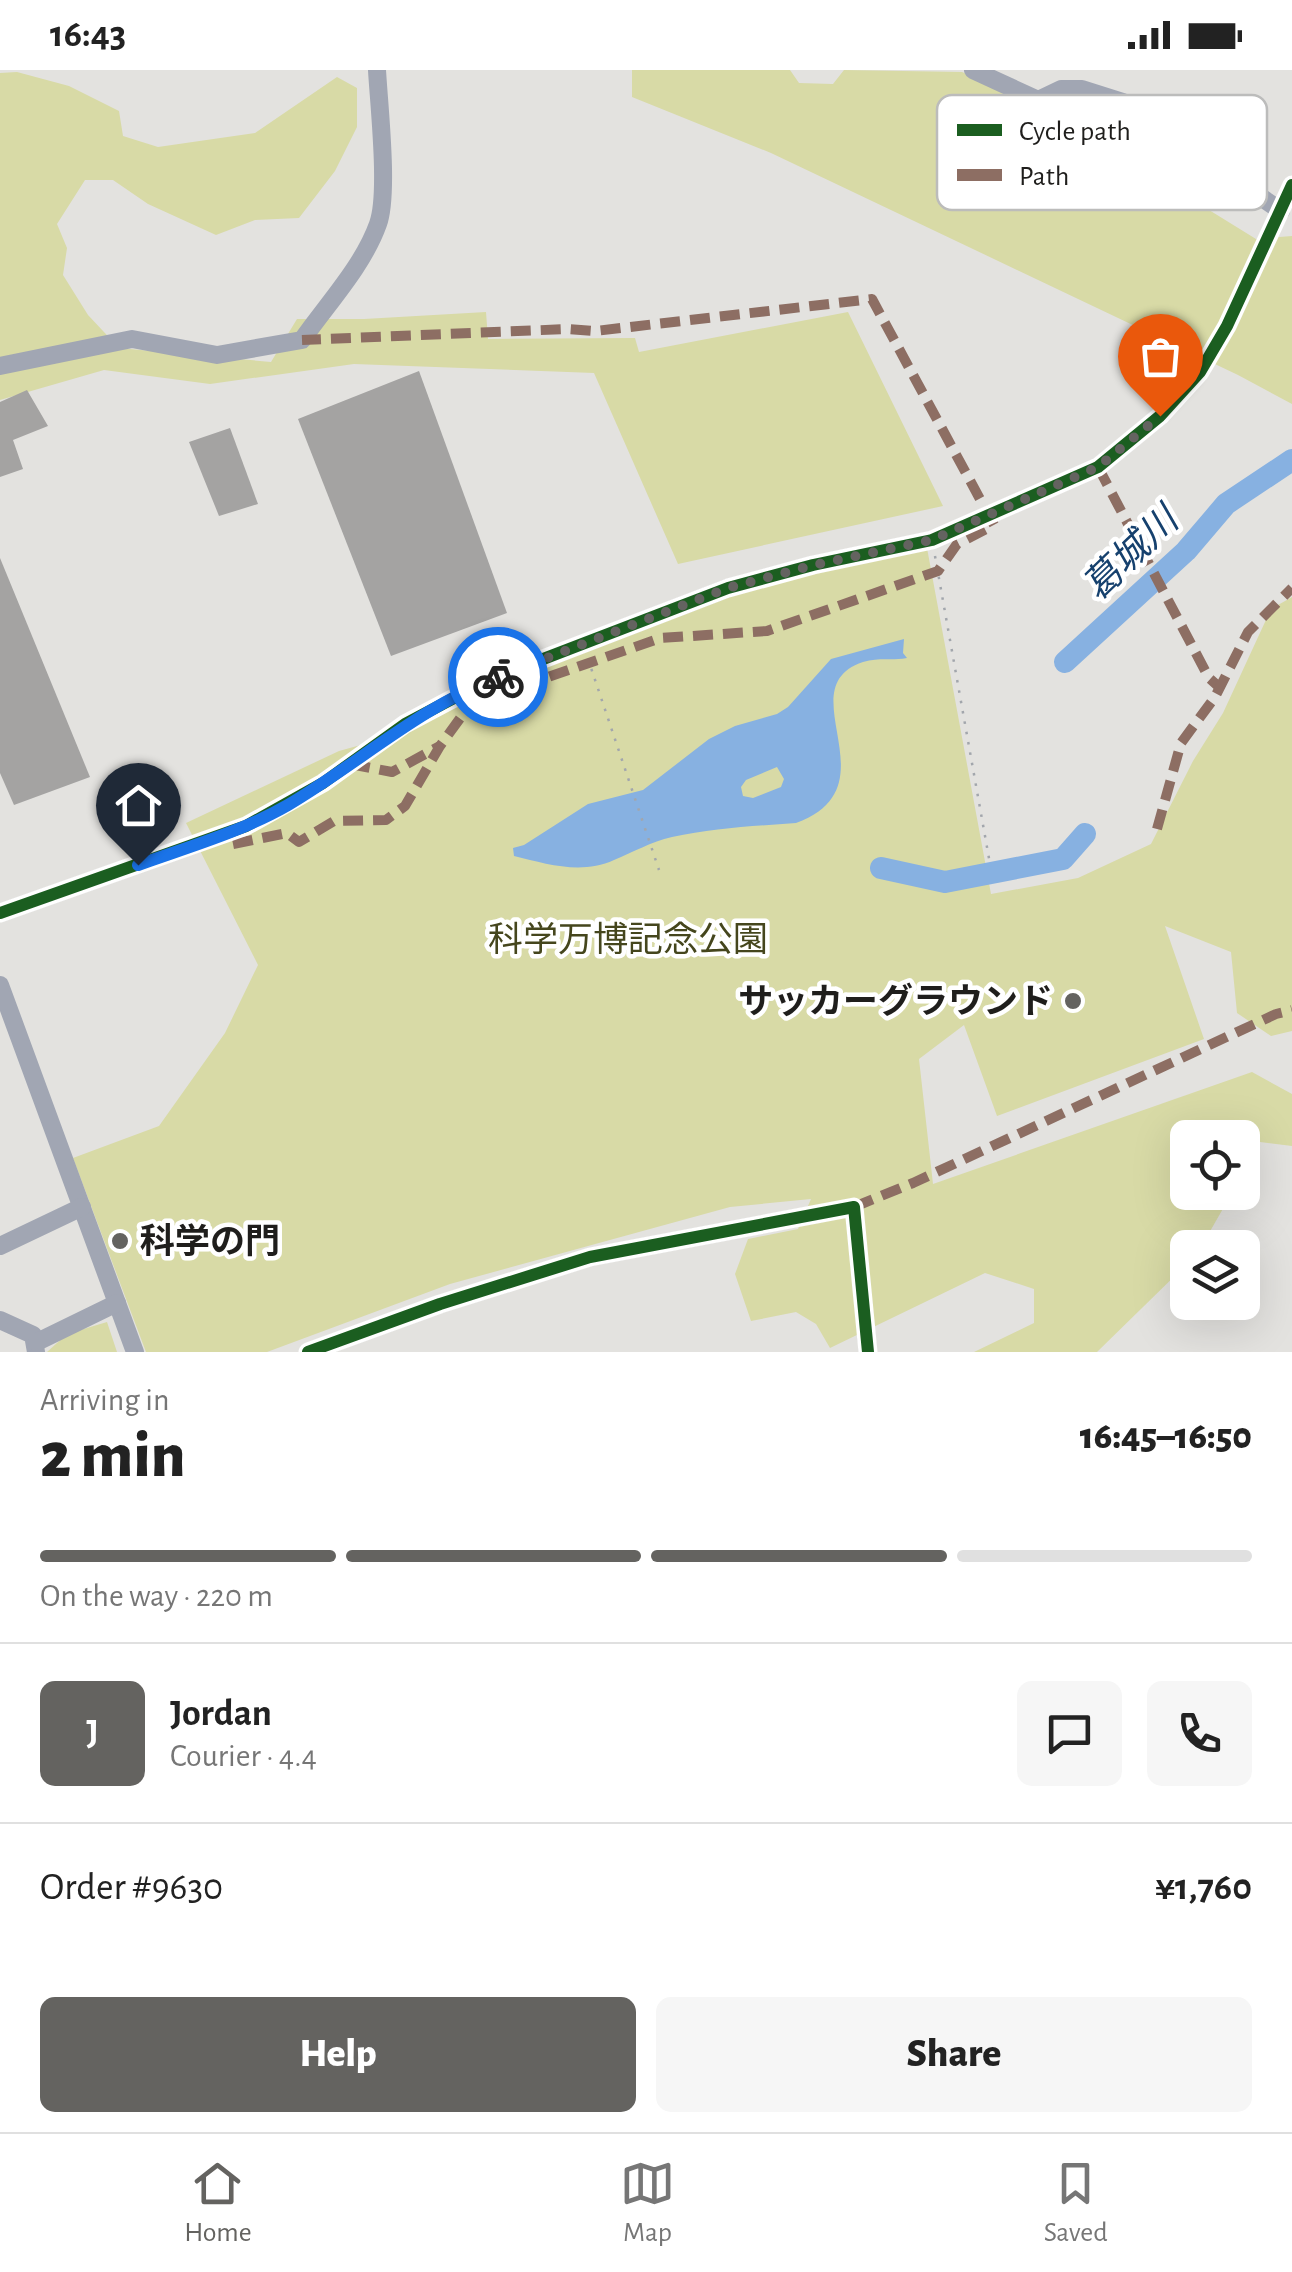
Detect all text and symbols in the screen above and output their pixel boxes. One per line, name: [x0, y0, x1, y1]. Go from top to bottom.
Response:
text: 16:43: [50, 16, 126, 54]
legend: [937, 95, 1267, 210]
text: Cycle path: [1019, 118, 1131, 146]
text: Path: [1019, 163, 1069, 191]
pin: [1118, 314, 1203, 417]
icon: bag: [1133, 329, 1188, 384]
water label: 葛城川: [1076, 497, 1188, 608]
courier: [448, 627, 548, 727]
icon: bike: [471, 650, 526, 705]
pin: [96, 763, 181, 866]
icon: home: [111, 778, 166, 833]
park label: 科学万博記念公園: [488, 921, 768, 958]
place label: サッカーグラウンド: [738, 982, 1053, 1020]
marker: サッカーグラウンド: [1062, 990, 1084, 1012]
map controls: [1170, 1120, 1260, 1320]
button: locate: [1170, 1120, 1260, 1210]
place label: 科学の門: [140, 1223, 280, 1260]
marker: 科学の門: [109, 1230, 131, 1252]
button: layers: [1170, 1230, 1260, 1320]
text: Arriving in: [40, 1384, 169, 1416]
text: 16:45–16:50: [1080, 1418, 1252, 1456]
text: 2 min: [40, 1424, 186, 1489]
text: On the way · 220 m: [40, 1580, 273, 1612]
button: chat: [1017, 1681, 1122, 1786]
button: phone: [1147, 1681, 1252, 1786]
text: Jordan: [170, 1695, 272, 1733]
text: J: [86, 1714, 99, 1752]
text: Courier · 4.4: [170, 1740, 317, 1772]
text: Order #9630: [40, 1869, 223, 1907]
text: ¥1,760: [1155, 1869, 1252, 1907]
button: Help: [40, 1997, 636, 2112]
button: Share: [656, 1997, 1252, 2112]
tab: Home: [184, 2156, 252, 2250]
tab: Map: [620, 2156, 675, 2250]
tab: Saved: [1044, 2156, 1108, 2250]

